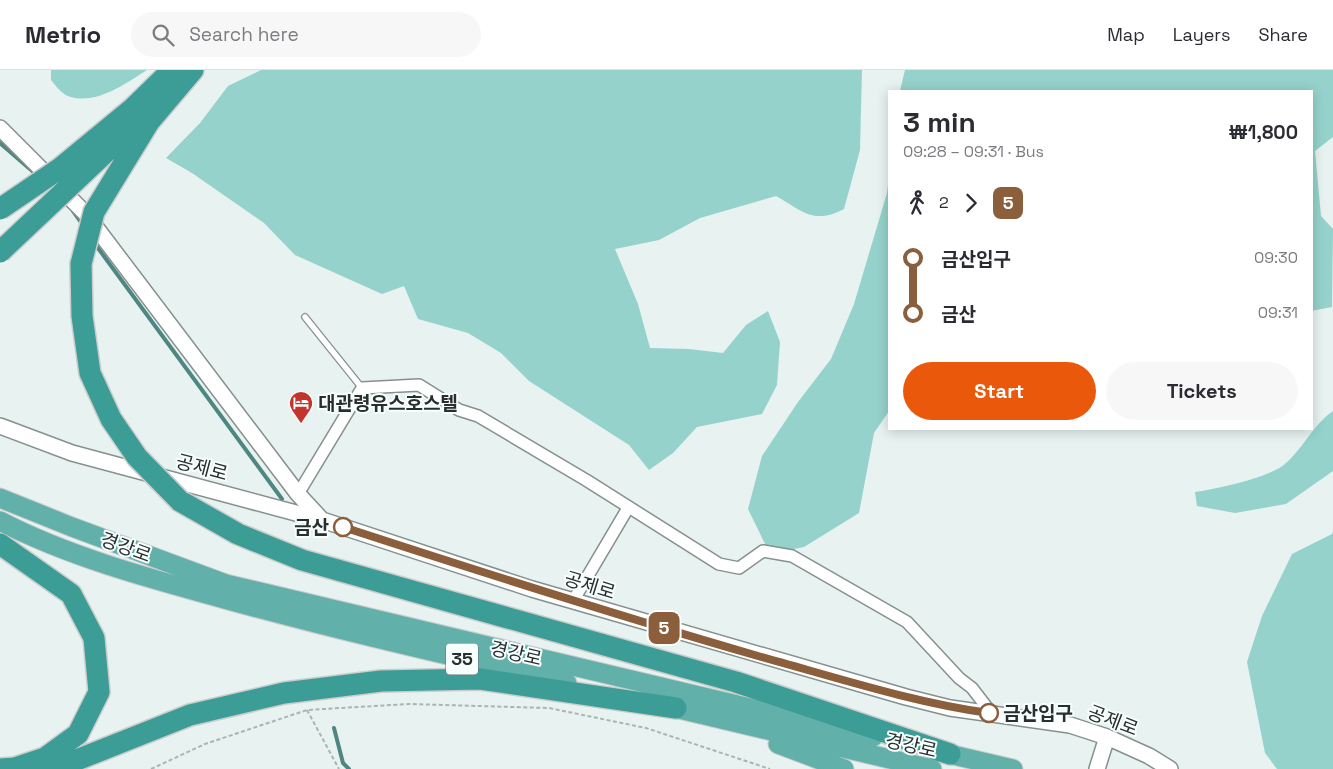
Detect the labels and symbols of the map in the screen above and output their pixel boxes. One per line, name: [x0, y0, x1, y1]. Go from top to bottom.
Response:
hotel icon: 대관령유스호스텔: [288, 390, 314, 424]
place label: 대관령유스호스텔: [318, 391, 458, 416]
street label: 공제로: [173, 449, 230, 486]
place label: 금산: [294, 515, 330, 540]
marker: 금산: [333, 517, 353, 537]
street label: 경강로: [97, 527, 155, 568]
street label: 공제로: [561, 566, 619, 605]
line badge: 5: [648, 612, 680, 644]
street label: 경강로: [488, 635, 544, 672]
road number: 35: [446, 644, 478, 674]
street label: 공제로: [1084, 699, 1142, 742]
place label: 금산입구: [1003, 701, 1073, 726]
marker: 금산입구: [979, 703, 999, 723]
street label: 경강로: [883, 727, 939, 764]

